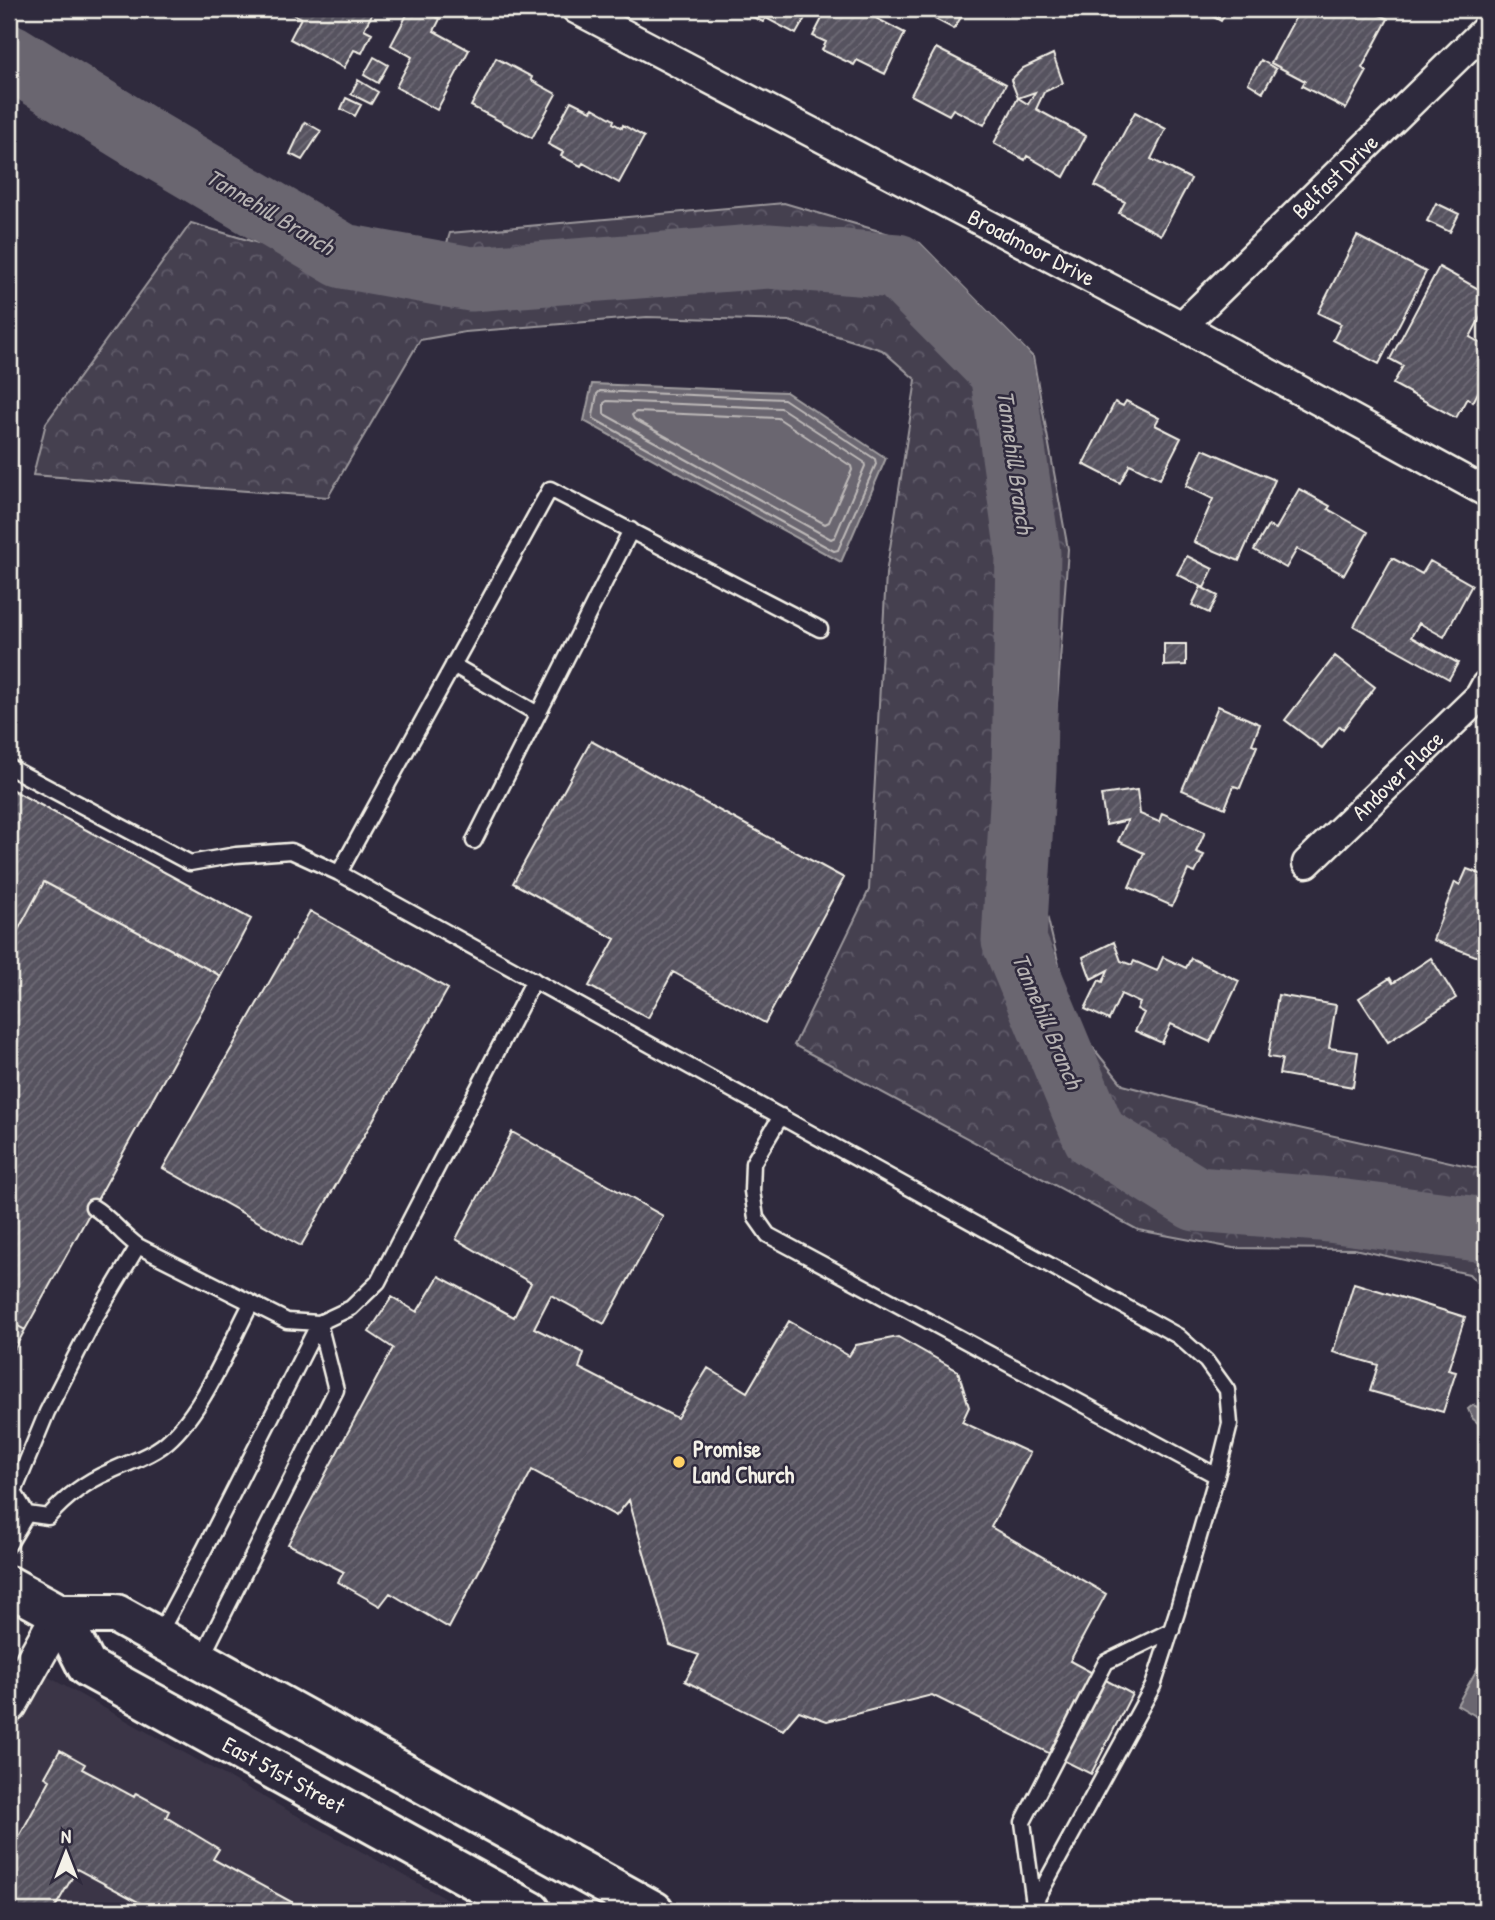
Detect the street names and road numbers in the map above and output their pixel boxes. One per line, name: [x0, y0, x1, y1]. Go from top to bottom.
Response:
street label: Belfast Drive: [1285, 127, 1385, 225]
street label: Broadmoor Drive: [963, 201, 1101, 293]
street label: Andover Place: [1345, 723, 1450, 827]
street label: East 51st Street: [217, 1729, 352, 1821]

